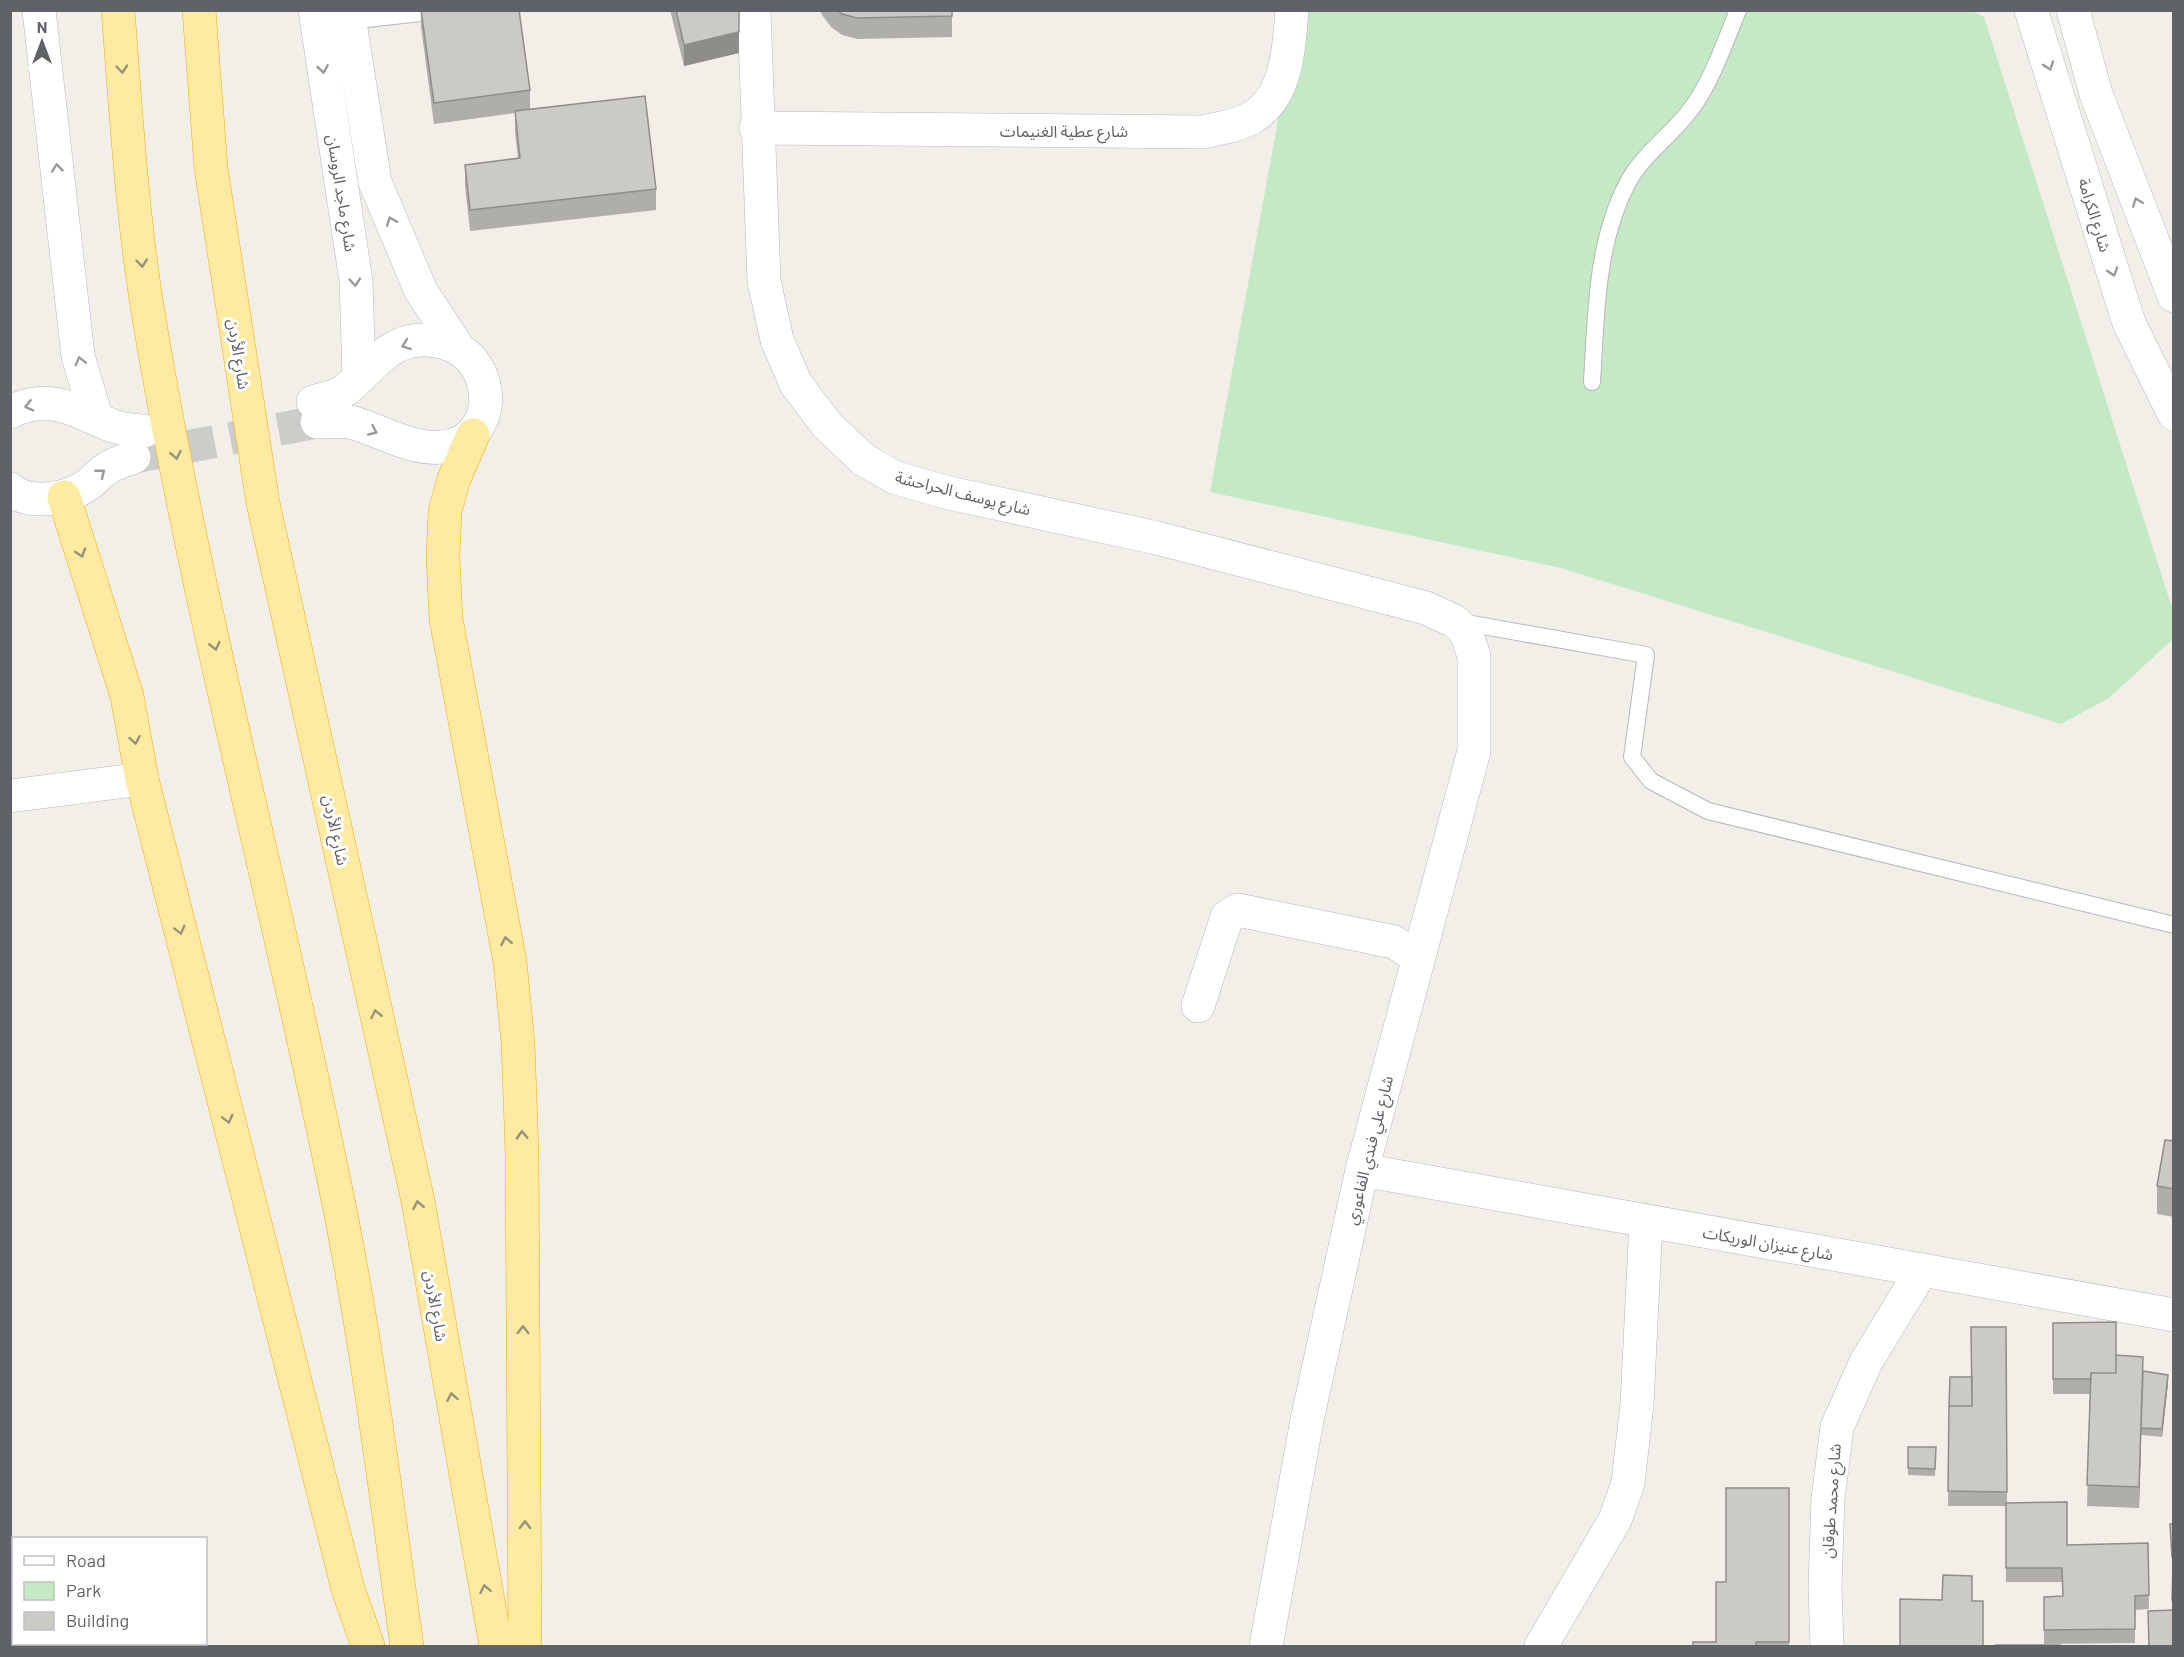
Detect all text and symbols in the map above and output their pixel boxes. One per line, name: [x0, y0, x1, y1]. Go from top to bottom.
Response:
north arrow: [12, 12, 72, 72]
text: N: [37, 17, 47, 36]
one-way arrow: [2041, 60, 2054, 71]
one-way arrow: [116, 64, 129, 73]
one-way arrow: [316, 64, 328, 73]
street label: شارع عطية الغنيمات: [1000, 121, 1128, 144]
street label: شارع ماجد الروسان: [320, 133, 361, 253]
one-way arrow: [51, 163, 64, 172]
street label: شارع الكرامة: [2071, 176, 2116, 255]
one-way arrow: [2132, 198, 2145, 208]
one-way arrow: [386, 216, 398, 227]
one-way arrow: [136, 258, 148, 267]
one-way arrow: [2106, 266, 2118, 277]
one-way arrow: [348, 277, 361, 287]
street label: شارع الأردن: [221, 317, 254, 391]
one-way arrow: [402, 337, 412, 350]
one-way arrow: [75, 356, 87, 367]
one-way arrow: [24, 398, 34, 411]
one-way arrow: [367, 423, 378, 435]
one-way arrow: [169, 449, 182, 459]
street label: شارع يوسف الحراحشة: [893, 467, 1033, 522]
one-way arrow: [95, 470, 106, 481]
one-way arrow: [74, 547, 87, 558]
one-way arrow: [207, 641, 220, 651]
one-way arrow: [128, 736, 140, 745]
street label: شارع الأردن: [316, 793, 353, 868]
one-way arrow: [173, 925, 186, 935]
one-way arrow: [500, 936, 513, 946]
one-way arrow: [371, 1010, 384, 1020]
street label: شارع علي فندي الفاعوري: [1341, 1073, 1400, 1227]
one-way arrow: [221, 1114, 234, 1124]
one-way arrow: [515, 1131, 528, 1140]
one-way arrow: [412, 1200, 425, 1210]
street label: شارع عنيزان الوريكات: [1701, 1222, 1835, 1267]
street label: شارع الأردن: [417, 1269, 452, 1343]
one-way arrow: [517, 1326, 529, 1335]
one-way arrow: [446, 1392, 458, 1402]
street label: شارع محمد طوقان: [1817, 1443, 1848, 1559]
one-way arrow: [518, 1521, 531, 1530]
legend: [12, 1537, 207, 1645]
text: Road: [66, 1549, 106, 1571]
text: Park: [66, 1579, 101, 1601]
one-way arrow: [479, 1584, 492, 1594]
text: Building: [66, 1609, 129, 1631]

